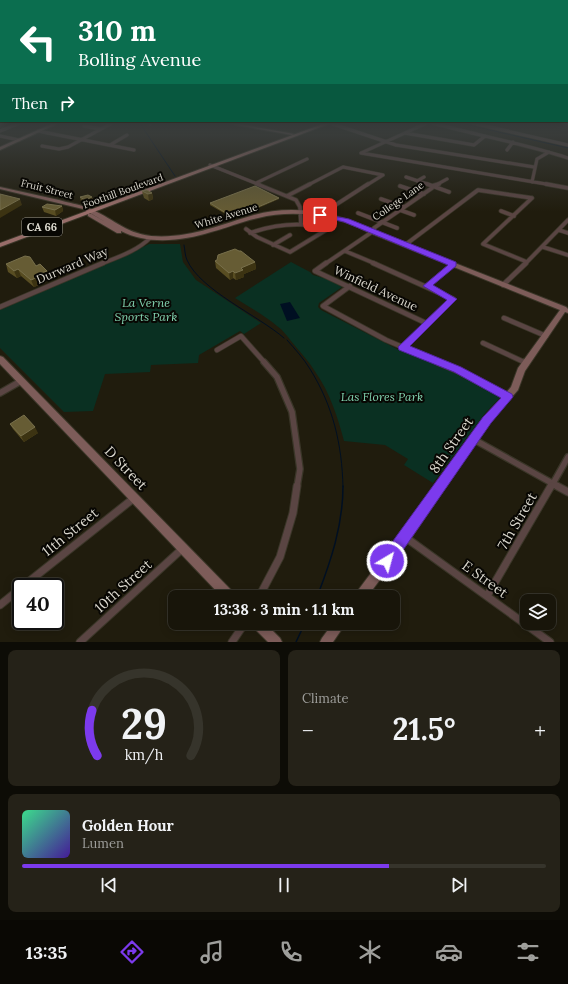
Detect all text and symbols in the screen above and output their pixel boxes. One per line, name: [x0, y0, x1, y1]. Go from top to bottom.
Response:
text: 310 m: [78, 13, 156, 49]
icon: left: [12, 16, 64, 68]
text: Bolling Avenue: [78, 48, 201, 71]
icon: right: [56, 92, 78, 114]
text: Then: [12, 94, 48, 113]
street label: Foothill Boulevard: [81, 170, 165, 212]
street label: Fruit Street: [19, 176, 75, 202]
street label: College Lane: [370, 178, 427, 224]
pin: [303, 198, 337, 232]
street label: White Avenue: [193, 200, 260, 232]
icon: arrive: [309, 204, 331, 226]
road number: CA 66: [22, 218, 62, 236]
street label: Durward Way: [34, 243, 111, 287]
street label: Winfield Avenue: [332, 262, 421, 314]
park label: La Verne Sports Park: [114, 295, 178, 324]
park label: Las Flores Park: [341, 389, 423, 404]
street label: 8th Street: [425, 413, 477, 477]
street label: D Street: [101, 442, 152, 494]
street label: 7th Street: [493, 488, 541, 553]
street label: 11th Street: [38, 503, 102, 560]
position arrow: [366, 540, 408, 582]
street label: 10th Street: [91, 555, 156, 616]
street label: E Street: [459, 556, 512, 602]
speed limit sign: 40: [12, 578, 64, 630]
map controls: [520, 594, 556, 630]
button: layers: [520, 594, 556, 630]
text: 13:38 · 3 min · 1.1 km: [214, 600, 354, 619]
text: Climate: [302, 690, 349, 707]
text: 29: [121, 697, 167, 750]
text: 21.5°: [393, 710, 455, 748]
text: −: [302, 716, 314, 744]
text: +: [534, 716, 546, 744]
text: km/h: [125, 746, 164, 765]
text: Golden Hour: [82, 816, 174, 835]
text: Lumen: [82, 835, 124, 852]
icon: previous: [98, 874, 120, 896]
icon: pause: [273, 874, 295, 896]
icon: next: [448, 874, 470, 896]
icon: directions: [118, 938, 146, 966]
icon: music: [198, 938, 226, 966]
icon: phone: [277, 938, 305, 966]
icon: climate: [356, 938, 384, 966]
icon: car: [435, 938, 463, 966]
icon: filters: [514, 938, 542, 966]
text: 13:35: [26, 941, 67, 964]

